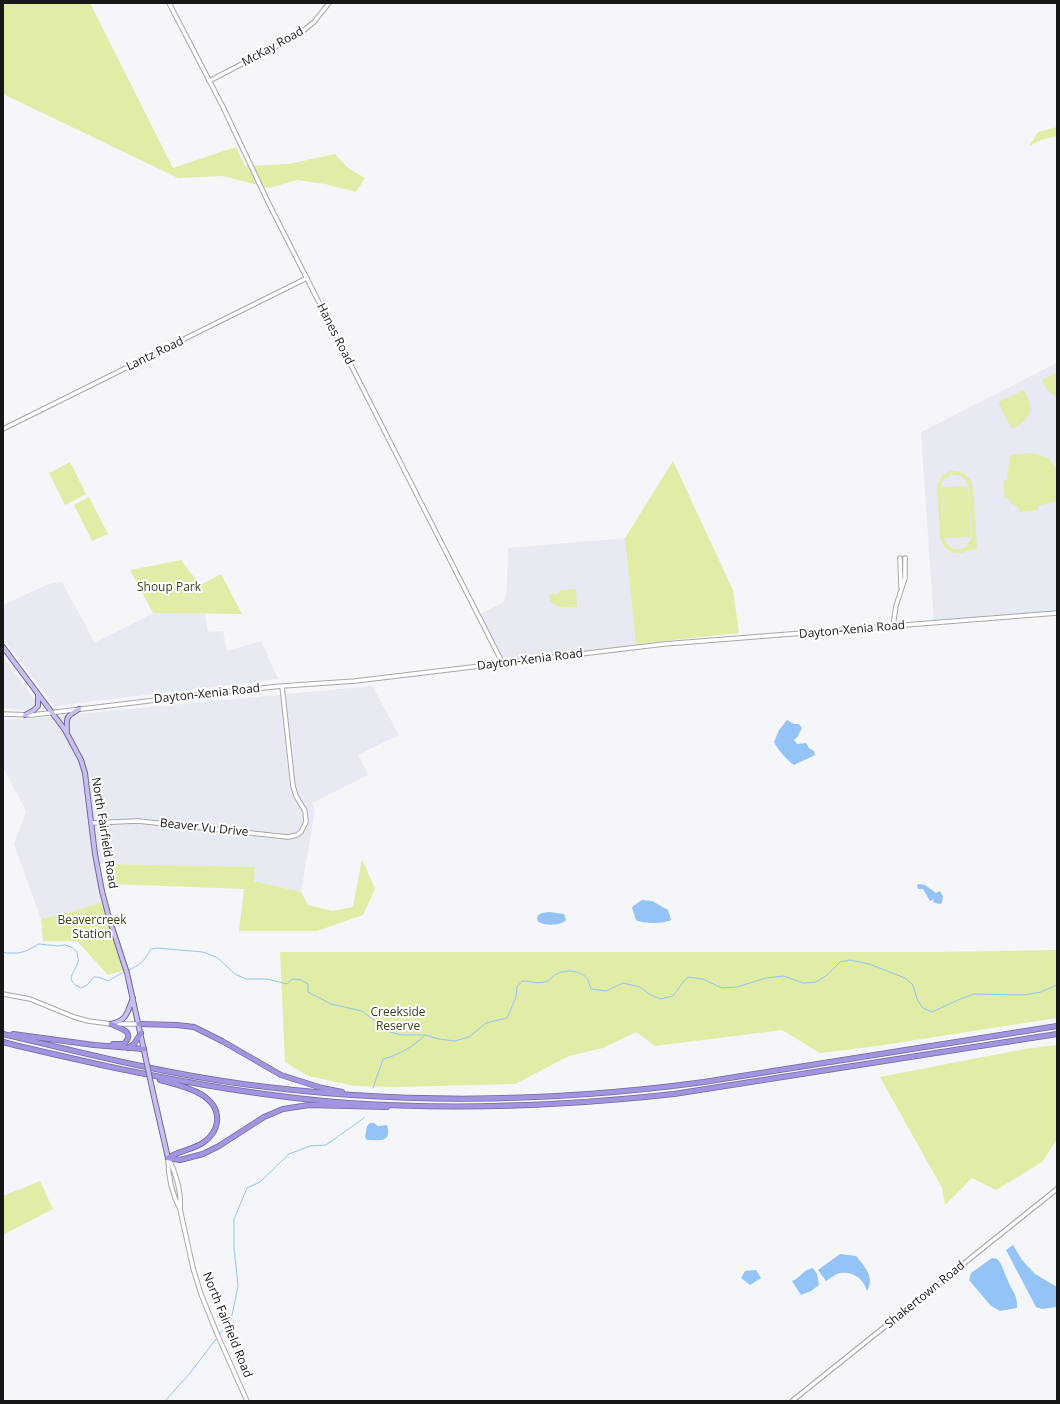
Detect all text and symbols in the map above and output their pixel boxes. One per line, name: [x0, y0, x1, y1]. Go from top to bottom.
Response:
street label: McKay Road: [240, 24, 306, 70]
street label: Hanes Road: [313, 301, 357, 367]
street label: Lantz Road: [124, 334, 186, 374]
park label: Shoup Park: [137, 581, 201, 595]
street label: Dayton-Xenia Road: [798, 618, 906, 642]
street label: Dayton-Xenia Road: [476, 646, 584, 674]
street label: Dayton-Xenia Road: [153, 681, 261, 707]
street label: North Fairfield Road: [88, 776, 120, 890]
street label: Beaver Vu Drive: [159, 816, 249, 840]
park label: Beavercreek Station: [57, 914, 127, 942]
park label: Creekside Reserve: [370, 1006, 426, 1034]
street label: Shakertown Road: [882, 1258, 968, 1332]
street label: North Fairfield Road: [199, 1270, 255, 1380]

